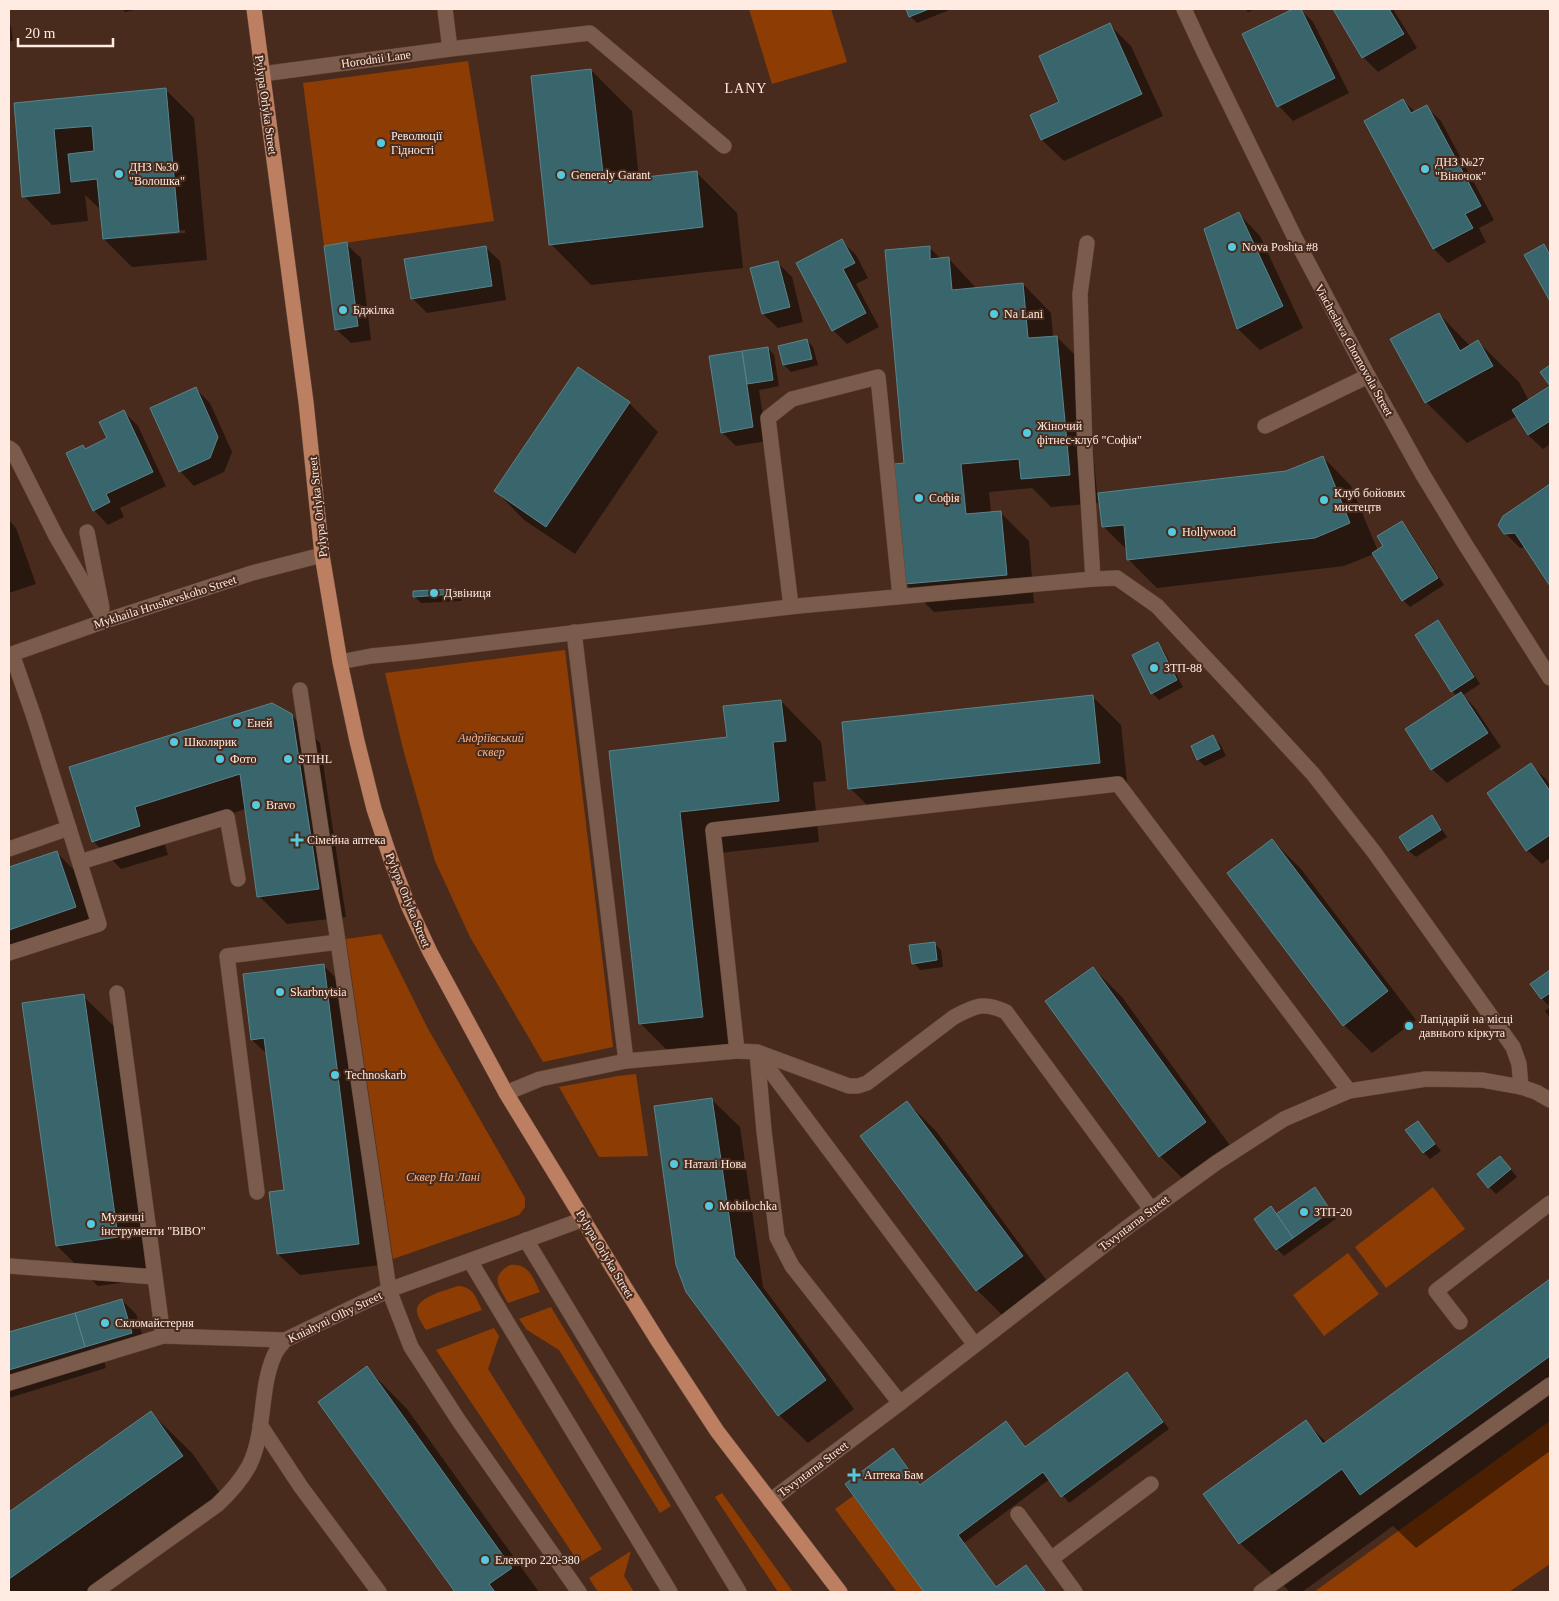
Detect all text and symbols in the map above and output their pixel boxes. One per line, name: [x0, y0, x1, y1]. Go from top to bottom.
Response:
scale bar: [18, 15, 112, 47]
text: 20 m: [25, 25, 56, 41]
street label: Horodnii Lane: [340, 47, 412, 71]
street label: Pylypa Orlyka Street: [252, 54, 280, 156]
district label: LANY: [725, 81, 767, 96]
place label: Революції Гідності: [391, 129, 443, 157]
marker: Революції Гідності: [375, 137, 387, 149]
place label: ДНЗ №27 "Віночок": [1435, 155, 1486, 183]
place label: ДНЗ №30 "Волошка": [129, 160, 185, 188]
marker: ДНЗ №27 "Віночок": [1419, 163, 1431, 175]
marker: ДНЗ №30 "Волошка": [113, 168, 125, 180]
place label: Generaly Garant: [571, 168, 651, 182]
marker: Generaly Garant: [555, 169, 567, 181]
place label: Nova Poshta #8: [1242, 240, 1318, 254]
marker: Nova Poshta #8: [1226, 241, 1238, 253]
street label: Viacheslava Chornovola Street: [1312, 282, 1396, 419]
place label: Бджілка: [353, 303, 395, 317]
marker: Бджілка: [337, 304, 349, 316]
place label: Na Lani: [1004, 307, 1044, 321]
marker: Na Lani: [988, 308, 1000, 320]
place label: Жіночий фітнес-клуб "Софія": [1037, 419, 1142, 447]
marker: Жіночий фітнес-клуб "Софія": [1021, 427, 1033, 439]
street label: Pylypa Orlyka Street: [306, 456, 330, 558]
place label: Клуб бойових мистецтв: [1334, 486, 1406, 514]
place label: Софія: [929, 491, 960, 505]
marker: Софія: [913, 492, 925, 504]
marker: Клуб бойових мистецтв: [1318, 494, 1330, 506]
place label: Hollywood: [1182, 525, 1236, 539]
marker: Hollywood: [1166, 526, 1178, 538]
street label: Mykhaila Hrushevskoho Street: [92, 572, 239, 632]
place label: Дзвіниця: [444, 586, 491, 600]
marker: Дзвіниця: [428, 587, 440, 599]
place label: ЗТП-88: [1164, 661, 1202, 675]
marker: ЗТП-88: [1148, 662, 1160, 674]
place label: Еней: [247, 716, 273, 730]
marker: Еней: [231, 717, 243, 729]
park label: Андріївський сквер: [457, 731, 524, 759]
place label: Школярик: [184, 735, 237, 749]
marker: Школярик: [168, 736, 180, 748]
place label: Фото: [230, 752, 256, 766]
place label: STIHL: [298, 752, 332, 766]
marker: Фото: [214, 753, 226, 765]
marker: STIHL: [282, 753, 294, 765]
place label: Bravo: [266, 798, 295, 812]
marker: Bravo: [250, 799, 262, 811]
place label: Сімейна аптека: [307, 833, 386, 847]
marker: Сімейна аптека: [291, 834, 303, 846]
street label: Pylypa Orlyka Street: [383, 851, 434, 950]
place label: Skarbnytsia: [290, 985, 347, 999]
marker: Skarbnytsia: [274, 986, 286, 998]
place label: Лапідарій на місці давнього кіркута: [1419, 1012, 1514, 1040]
marker: Лапідарій на місці давнього кіркута: [1403, 1020, 1415, 1032]
place label: Technoskarb: [345, 1068, 406, 1082]
marker: Technoskarb: [329, 1069, 341, 1081]
place label: Наталі Нова: [684, 1157, 747, 1171]
marker: Наталі Нова: [668, 1158, 680, 1170]
park label: Сквер На Лані: [406, 1170, 480, 1184]
street label: Tsvyntarna Street: [1096, 1192, 1172, 1254]
place label: Mobilochka: [719, 1199, 778, 1213]
marker: Mobilochka: [703, 1200, 715, 1212]
place label: ЗТП-20: [1314, 1205, 1352, 1219]
marker: ЗТП-20: [1298, 1206, 1310, 1218]
street label: Pylypa Orlyka Street: [573, 1207, 637, 1301]
place label: Музичні інструменти "ВІВО": [101, 1210, 206, 1238]
marker: Музичні інструменти "ВІВО": [85, 1218, 97, 1230]
street label: Kniahyni Olhy Street: [286, 1288, 385, 1346]
place label: Скломайстерня: [115, 1316, 194, 1330]
marker: Скломайстерня: [99, 1317, 111, 1329]
street label: Tsvyntarna Street: [775, 1438, 851, 1500]
place label: Аптека Бам: [864, 1468, 924, 1482]
marker: Аптека Бам: [848, 1469, 860, 1481]
place label: Електро 220-380: [495, 1553, 580, 1567]
marker: Електро 220-380: [479, 1554, 491, 1566]

